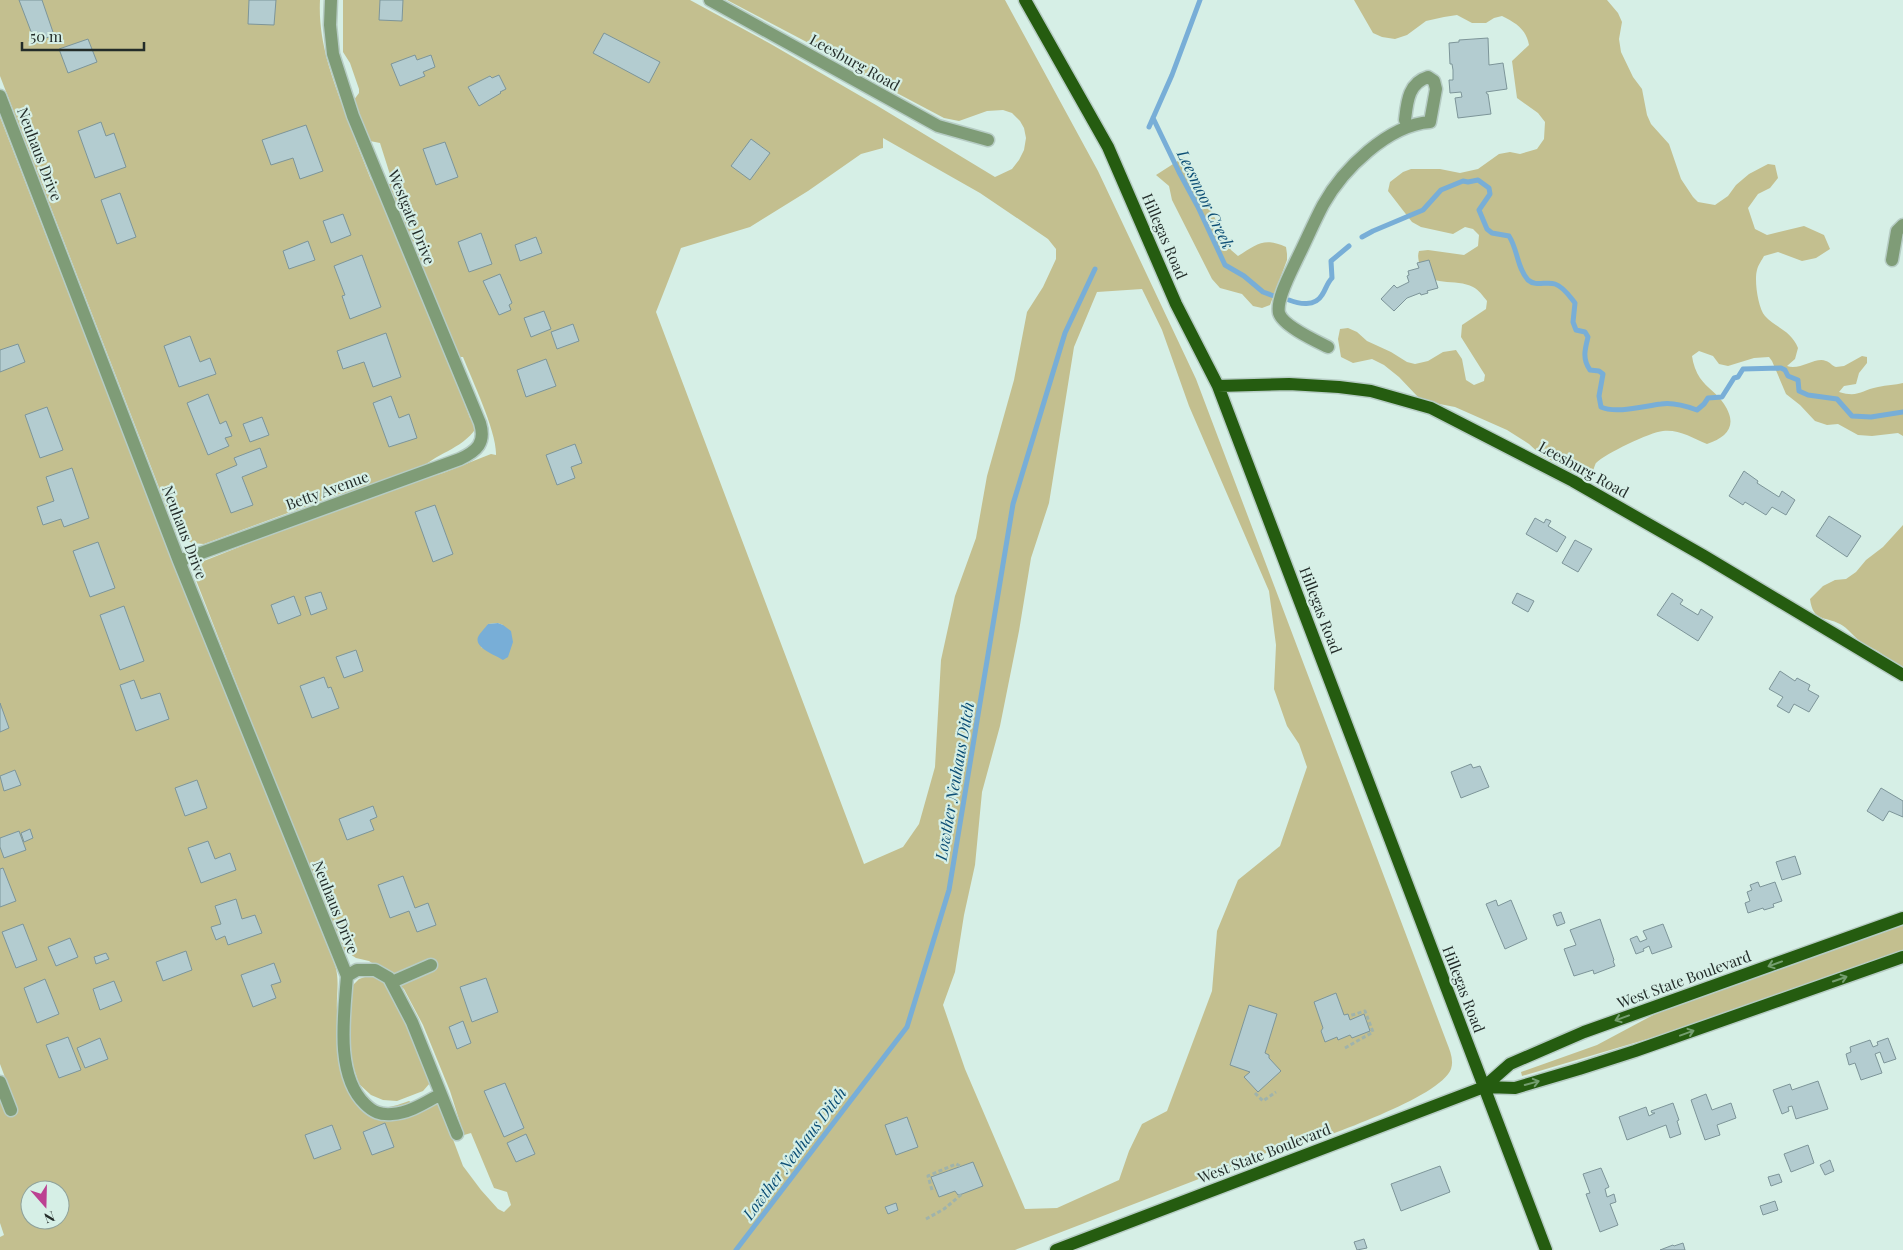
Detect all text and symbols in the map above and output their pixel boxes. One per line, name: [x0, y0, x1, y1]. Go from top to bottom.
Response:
scale bar: [22, 20, 145, 52]
text: 50 m: [30, 26, 63, 46]
street label: Leesburg Road: [806, 29, 904, 95]
street label: Neuhaus Drive: [13, 104, 67, 204]
water label: Leesmoor Creek: [1172, 145, 1239, 252]
street label: Westgate Drive: [384, 166, 440, 267]
street label: Hillegas Road: [1138, 190, 1192, 282]
street label: Leesburg Road: [1535, 436, 1633, 502]
street label: Betty Avenue: [283, 466, 371, 514]
street label: Neuhaus Drive: [158, 482, 212, 582]
street label: Hillegas Road: [1295, 564, 1347, 657]
water label: Lowther Neuhaus Ditch: [930, 700, 978, 863]
street label: Neuhaus Drive: [308, 857, 364, 957]
street label: Hillegas Road: [1438, 943, 1490, 1036]
street label: West State Boulevard: [1613, 945, 1754, 1013]
one-way arrow: [1767, 960, 1783, 969]
one-way arrow: [1832, 974, 1848, 984]
one-way arrow: [1615, 1014, 1630, 1023]
one-way arrow: [1679, 1028, 1694, 1037]
one-way arrow: [1524, 1078, 1540, 1087]
water label: Lowther Neuhaus Ditch: [737, 1083, 851, 1224]
street label: West State Boulevard: [1194, 1118, 1334, 1188]
north arrow: [20, 1180, 70, 1230]
text: N: [42, 1207, 58, 1228]

